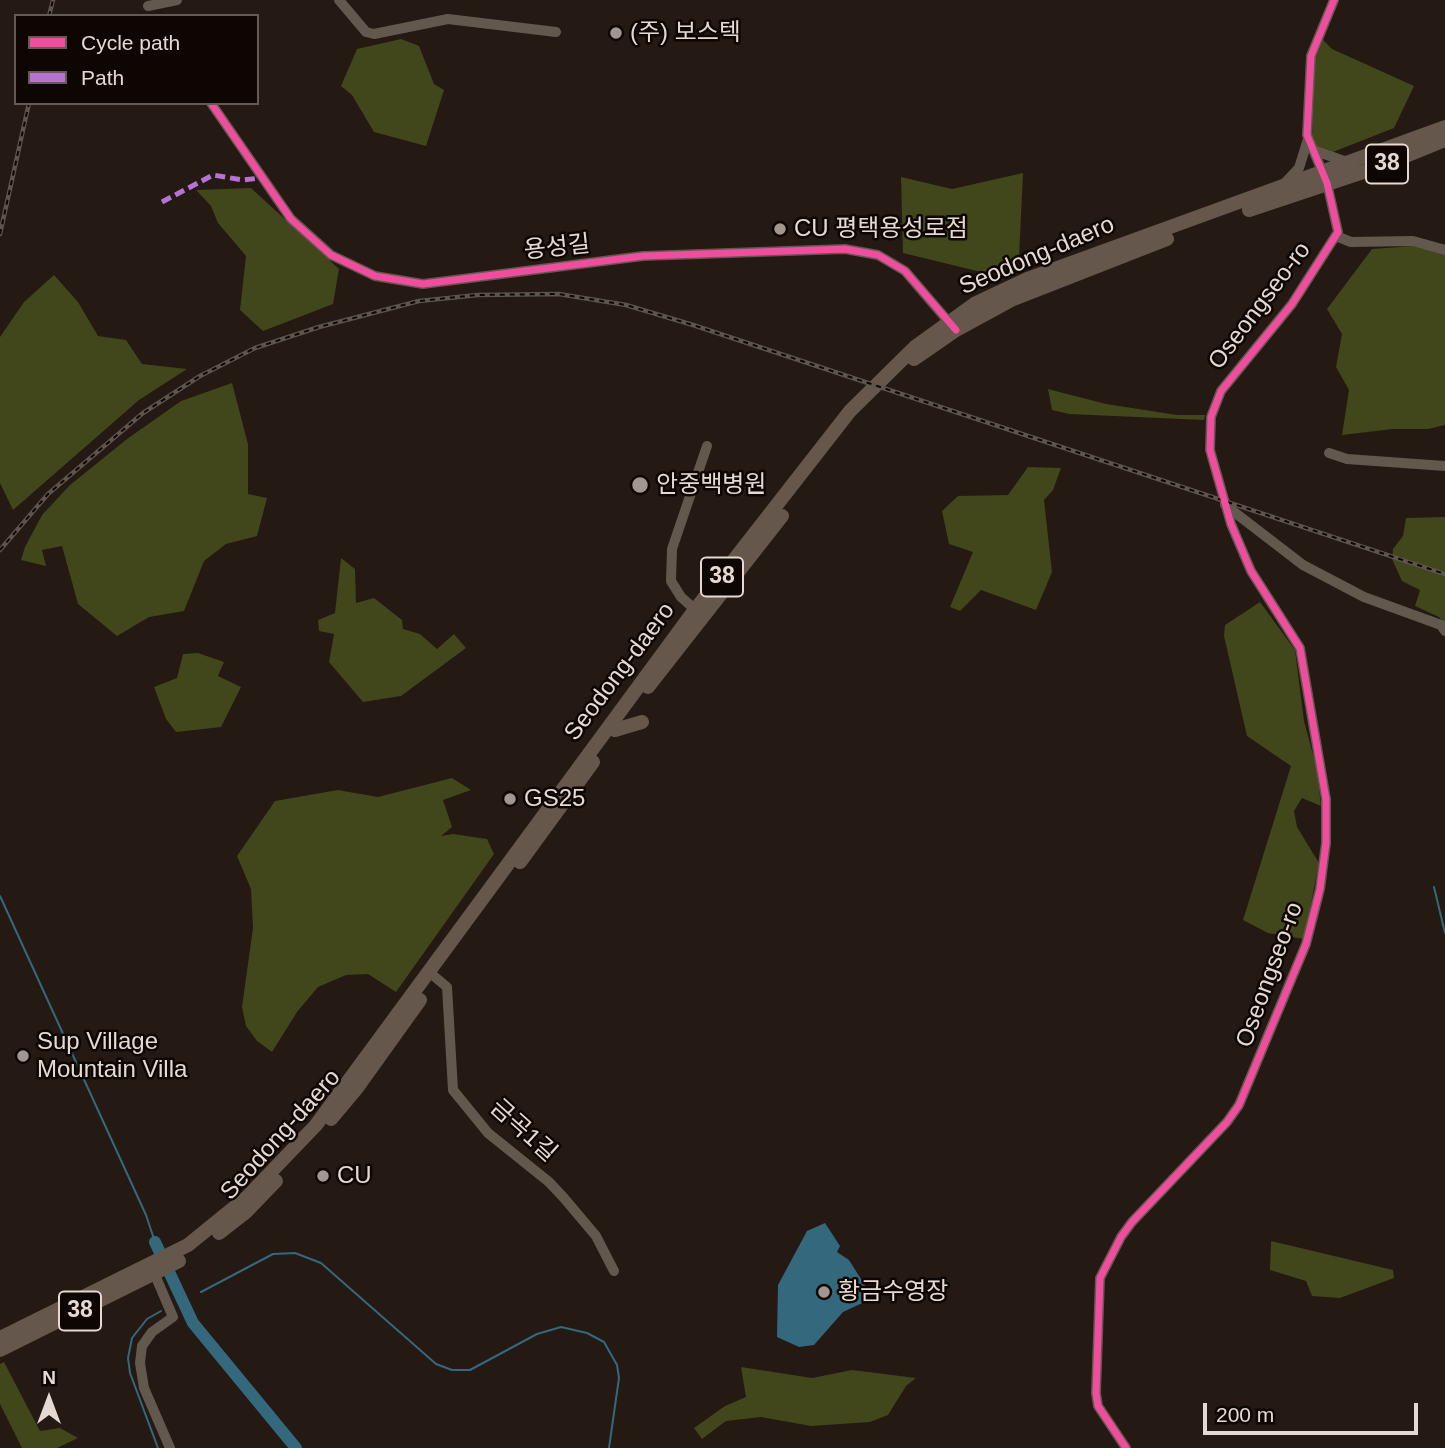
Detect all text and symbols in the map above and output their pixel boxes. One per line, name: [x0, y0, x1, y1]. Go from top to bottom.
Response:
legend: [14, 14, 259, 105]
place label: (주) 보스텍: [630, 19, 741, 47]
marker: (주) 보스텍: [608, 25, 624, 41]
text: Cycle path: [81, 31, 180, 54]
text: Path: [81, 66, 124, 89]
road number: 38: [1366, 144, 1408, 183]
street label: Seodong-daero: [955, 210, 1119, 302]
place label: CU 평택용성로점: [794, 215, 968, 243]
marker: CU 평택용성로점: [772, 221, 788, 237]
street label: 용성길: [523, 230, 591, 266]
street label: Oseongseo-ro: [1203, 237, 1317, 375]
place label: 안중백병원: [656, 471, 766, 499]
marker: 안중백병원: [630, 475, 650, 495]
road number: 38: [701, 558, 743, 596]
street label: Seodong-daero: [559, 597, 681, 747]
place label: GS25: [524, 785, 585, 813]
marker: GS25: [502, 791, 518, 807]
street label: Oseongseo-ro: [1230, 899, 1310, 1051]
place label: Sup Village Mountain Villa: [37, 1028, 187, 1084]
marker: Sup Village Mountain Villa: [15, 1048, 31, 1064]
street label: Seodong-daero: [215, 1064, 347, 1206]
street label: 금곡1길: [484, 1094, 562, 1168]
place label: CU: [337, 1162, 372, 1190]
marker: CU: [315, 1168, 331, 1184]
place label: 황금수영장: [838, 1278, 948, 1306]
marker: 황금수영장: [816, 1284, 832, 1300]
road number: 38: [59, 1292, 101, 1330]
north arrow: [14, 1364, 84, 1434]
text: N: [42, 1367, 56, 1388]
scale bar: [1207, 1388, 1422, 1432]
text: 200 m: [1216, 1403, 1274, 1426]

